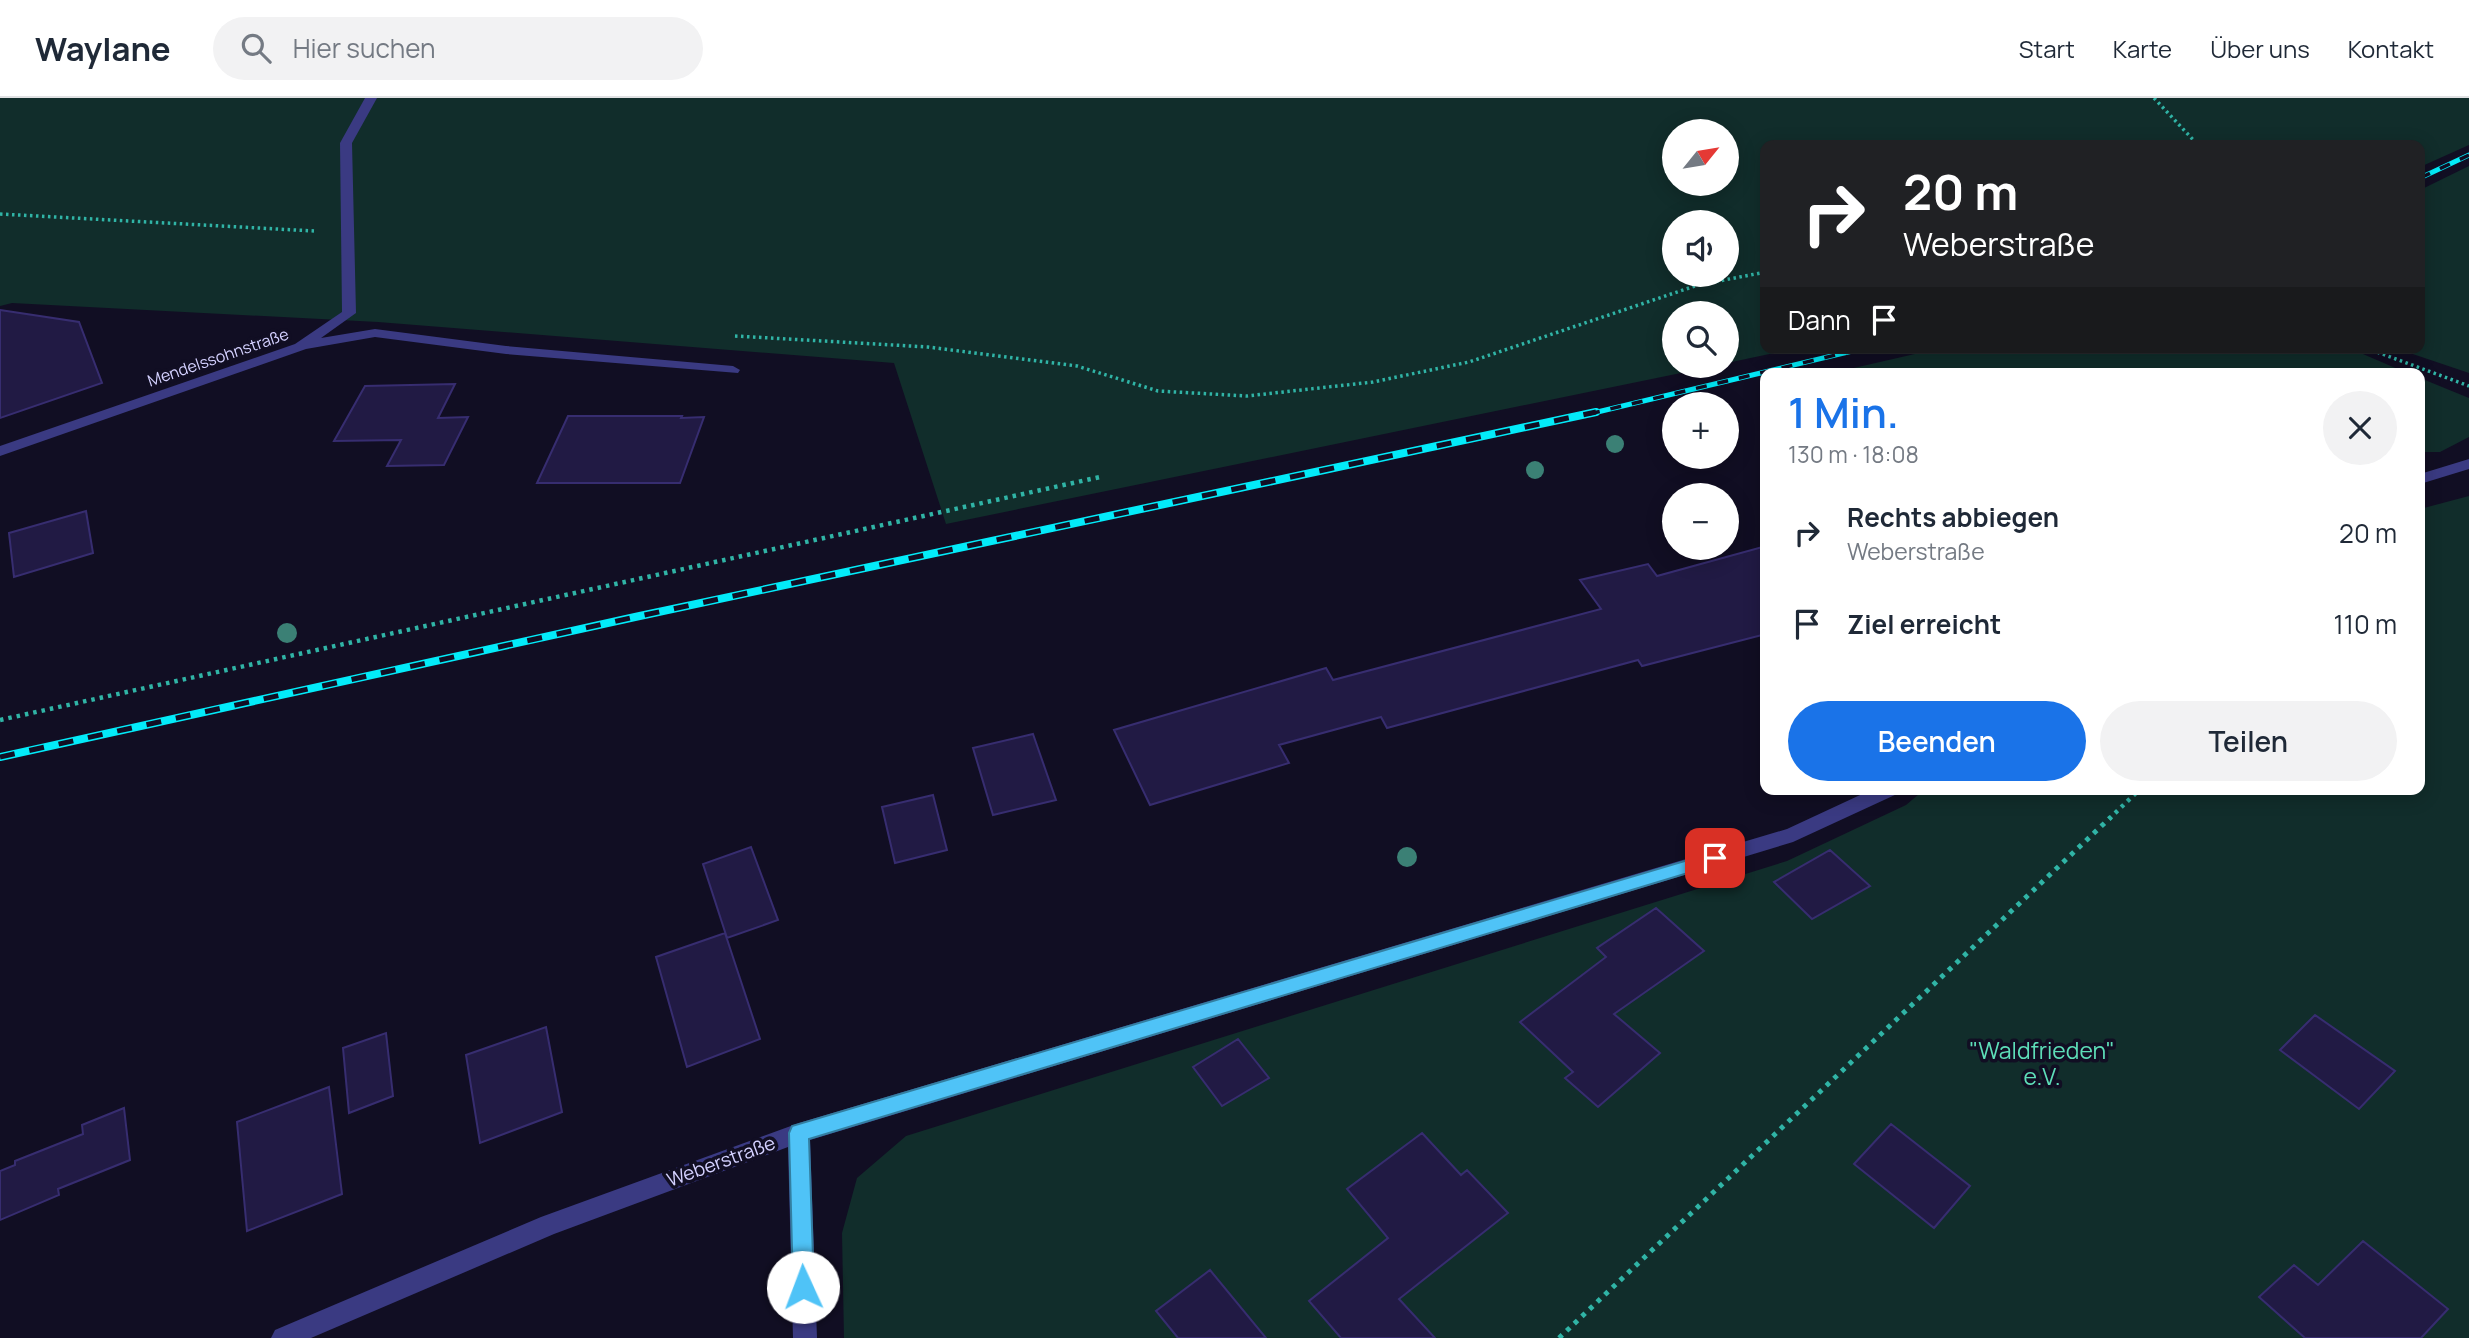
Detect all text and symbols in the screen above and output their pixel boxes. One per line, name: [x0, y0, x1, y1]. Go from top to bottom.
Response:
search box: [213, 17, 703, 80]
text: Waylane: [35, 26, 171, 71]
icon: search: [237, 29, 275, 67]
text: Hier suchen: [293, 30, 436, 66]
text: Start: [2019, 32, 2075, 65]
text: Karte: [2113, 32, 2172, 65]
text: Über uns: [2210, 32, 2310, 65]
text: Kontakt: [2348, 32, 2434, 65]
north arrow: [1662, 119, 1740, 196]
map controls: [1662, 119, 1739, 560]
text: 20 m: [1903, 158, 2018, 225]
icon: right: [1788, 168, 1879, 259]
button: sound: [1662, 210, 1739, 287]
text: Weberstraße: [1903, 222, 2094, 266]
button: search: [1662, 301, 1739, 378]
icon: arrive: [1865, 301, 1903, 339]
text: Dann: [1788, 302, 1851, 338]
street label: Mendelssohnstraße: [144, 323, 292, 391]
text: 1 Min.: [1788, 383, 1899, 441]
button: close: [2323, 391, 2397, 465]
button: +: [1662, 392, 1739, 469]
text: 130 m · 18:08: [1788, 438, 1919, 470]
button: −: [1662, 483, 1739, 560]
text: Rechts abbiegen: [1847, 499, 2059, 535]
icon: right: [1788, 514, 1826, 552]
text: 20 m: [2339, 515, 2397, 551]
text: Weberstraße: [1847, 535, 1985, 567]
icon: arrive: [1788, 605, 1826, 643]
text: Ziel erreicht: [1847, 606, 2001, 642]
text: 110 m: [2334, 606, 2397, 642]
button: Beenden: [1788, 701, 2086, 781]
button: Teilen: [2100, 701, 2397, 781]
pin: [1685, 828, 1745, 888]
icon: arrive: [1696, 839, 1734, 877]
park label: "Waldfrieden" e.V.: [1969, 1034, 2115, 1092]
street label: Weberstraße: [663, 1129, 779, 1193]
position arrow: [766, 1250, 840, 1324]

